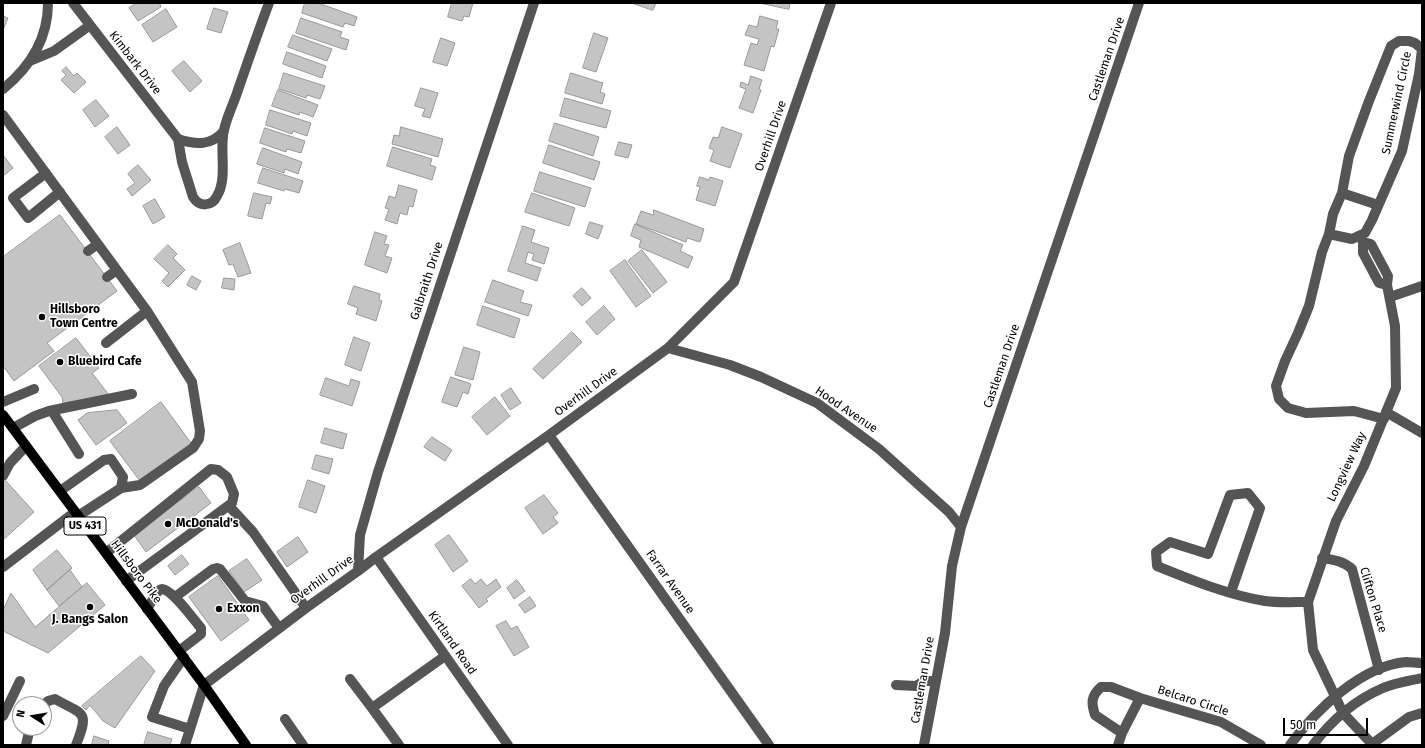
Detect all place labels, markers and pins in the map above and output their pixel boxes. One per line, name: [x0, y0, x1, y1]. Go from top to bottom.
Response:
place label: Hillsboro Town Centre: [50, 303, 117, 331]
marker: Hillsboro Town Centre: [37, 312, 47, 322]
place label: Bluebird Cafe: [68, 355, 142, 369]
marker: Bluebird Cafe: [55, 357, 65, 367]
place label: McDonald's: [176, 517, 239, 531]
marker: McDonald's: [163, 519, 173, 529]
marker: J. Bangs Salon: [85, 602, 95, 612]
place label: Exxon: [227, 602, 259, 616]
marker: Exxon: [214, 604, 224, 614]
place label: J. Bangs Salon: [52, 613, 128, 627]

